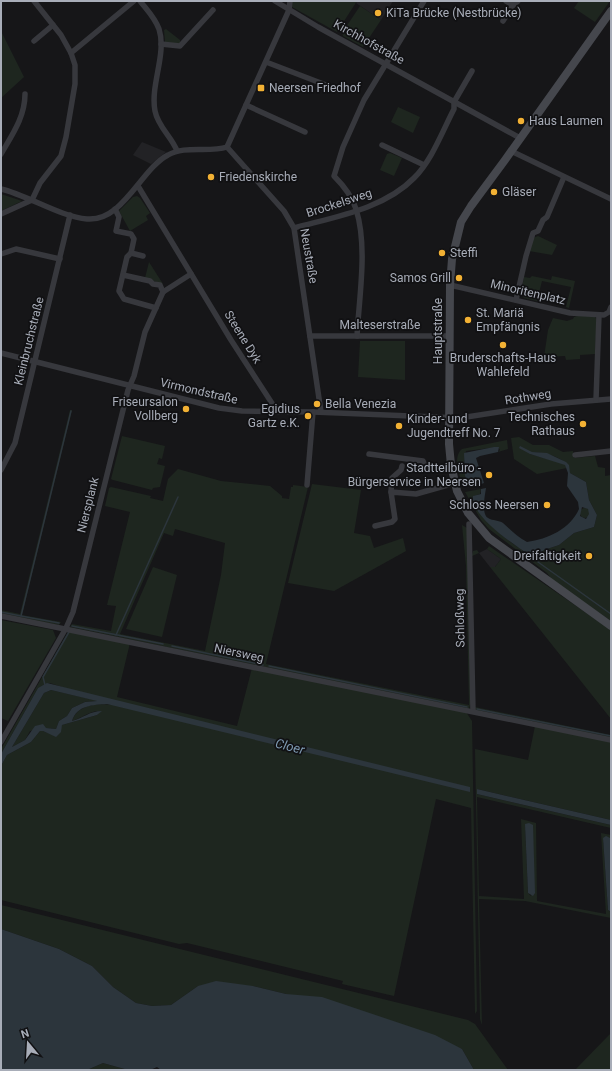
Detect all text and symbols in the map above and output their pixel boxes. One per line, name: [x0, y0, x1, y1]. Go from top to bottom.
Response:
place label: KiTa Brücke (Nestbrücke): [386, 6, 522, 20]
marker: KiTa Brücke (Nestbrücke): [373, 8, 383, 18]
street label: Kirchhofstraße: [331, 17, 407, 67]
place label: Neersen Friedhof: [269, 81, 362, 95]
marker: Neersen Friedhof: [256, 83, 266, 93]
place label: Haus Laumen: [529, 114, 603, 128]
marker: Haus Laumen: [516, 116, 526, 126]
place label: Friedenskirche: [219, 170, 297, 184]
marker: Friedenskirche: [206, 172, 216, 182]
place label: Gläser: [502, 185, 536, 199]
street label: Brockelsweg: [304, 186, 374, 220]
marker: Gläser: [489, 187, 499, 197]
street label: Neustraße: [297, 227, 321, 285]
place label: Steffi: [450, 246, 478, 260]
marker: Steffi: [437, 248, 447, 258]
place label: Samos Grill: [390, 271, 451, 285]
marker: Samos Grill: [454, 273, 464, 283]
street label: Minoritenplatz: [489, 277, 567, 307]
street label: Kleinbruchstraße: [11, 295, 47, 387]
street label: Hauptstraße: [431, 298, 445, 364]
place label: St. Mariä Empfängnis: [476, 306, 540, 334]
street label: Steene Dyk: [221, 308, 265, 367]
marker: St. Mariä Empfängnis: [463, 315, 473, 325]
street label: Malteserstraße: [340, 318, 420, 332]
marker: Bruderschafts-Haus Wahlefeld: [498, 340, 508, 350]
place label: Bruderschafts-Haus Wahlefeld: [450, 351, 556, 379]
street label: Virmondstraße: [159, 375, 239, 407]
street label: Rothweg: [504, 386, 552, 408]
place label: Friseursalon Vollberg: [112, 395, 178, 423]
place label: Bella Venezia: [325, 397, 396, 411]
marker: Bella Venezia: [312, 399, 322, 409]
place label: Egidius Gartz e.K.: [248, 402, 300, 430]
marker: Friseursalon Vollberg: [181, 404, 191, 414]
place label: Technisches Rathaus: [508, 410, 575, 438]
marker: Egidius Gartz e.K.: [303, 411, 313, 421]
place label: Kinder- und Jugendtreff No. 7: [407, 412, 501, 440]
marker: Technisches Rathaus: [578, 419, 588, 429]
marker: Kinder- und Jugendtreff No. 7: [394, 421, 404, 431]
place label: Stadtteilbüro - Bürgerservice in Neersen: [348, 461, 482, 489]
marker: Stadtteilbüro - Bürgerservice in Neersen: [484, 470, 494, 480]
street label: Niersplank: [74, 475, 102, 534]
place label: Schloss Neersen: [449, 498, 539, 512]
marker: Schloss Neersen: [542, 500, 552, 510]
place label: Dreifaltigkeit: [514, 549, 581, 563]
marker: Dreifaltigkeit: [584, 551, 594, 561]
street label: Schloßweg: [452, 588, 468, 648]
street label: Niersweg: [213, 641, 265, 665]
water label: Cloer: [274, 736, 307, 757]
north arrow: [8, 1023, 48, 1063]
text: N: [19, 1027, 31, 1041]

